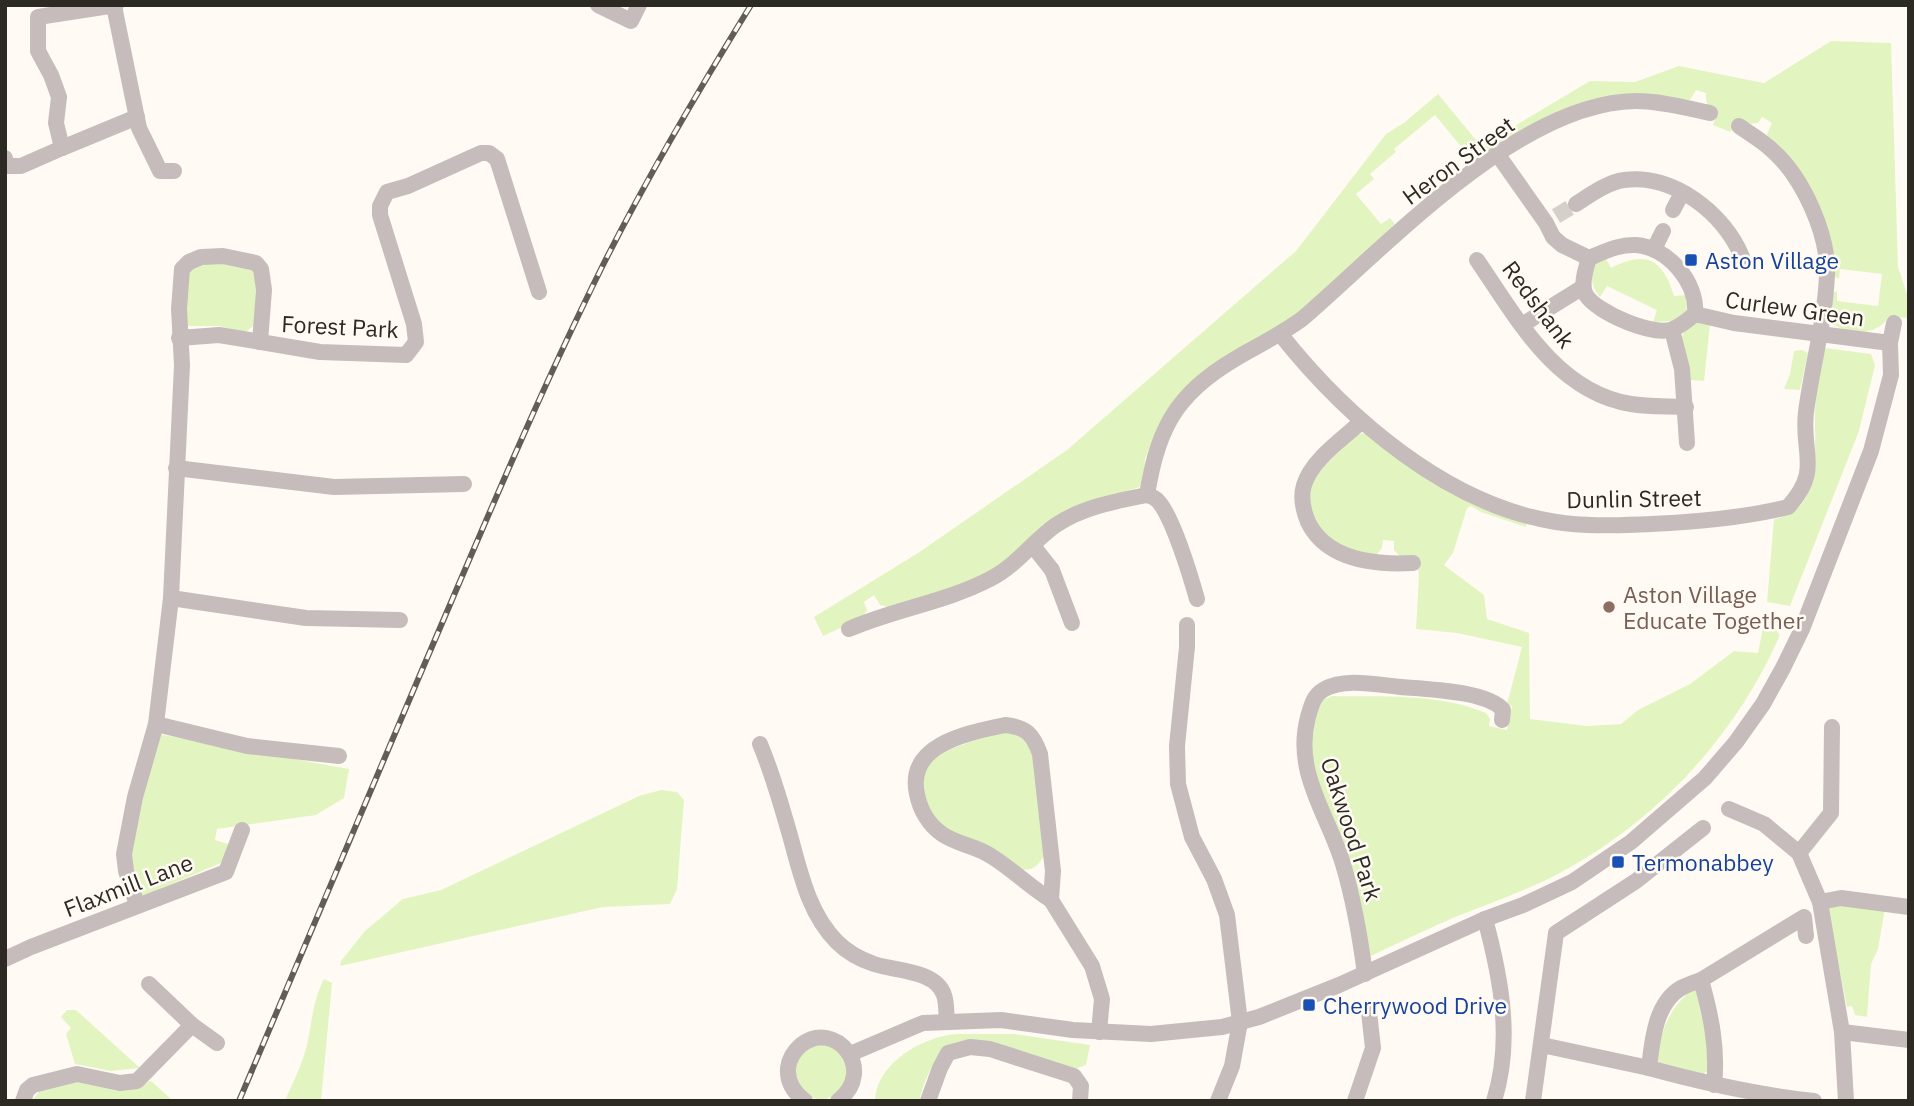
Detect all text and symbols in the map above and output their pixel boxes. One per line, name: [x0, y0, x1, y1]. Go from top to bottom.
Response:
street label: Heron Street: [1396, 109, 1520, 211]
place label: Aston Village: [1705, 245, 1839, 275]
marker: Aston Village: [1683, 252, 1699, 268]
street label: Redshank: [1496, 254, 1582, 354]
street label: Curlew Green: [1723, 283, 1867, 333]
street label: Forest Park: [281, 308, 399, 344]
street label: Dunlin Street: [1566, 482, 1702, 514]
place label: Aston Village Educate Together: [1623, 579, 1804, 635]
marker: Aston Village Educate Together: [1601, 599, 1617, 615]
street label: Oakwood Park: [1315, 753, 1389, 905]
street label: Flaxmill Lane: [59, 847, 197, 923]
place label: Termonabbey: [1632, 847, 1774, 877]
marker: Termonabbey: [1610, 854, 1626, 870]
place label: Cherrywood Drive: [1323, 990, 1507, 1020]
marker: Cherrywood Drive: [1301, 997, 1317, 1013]

